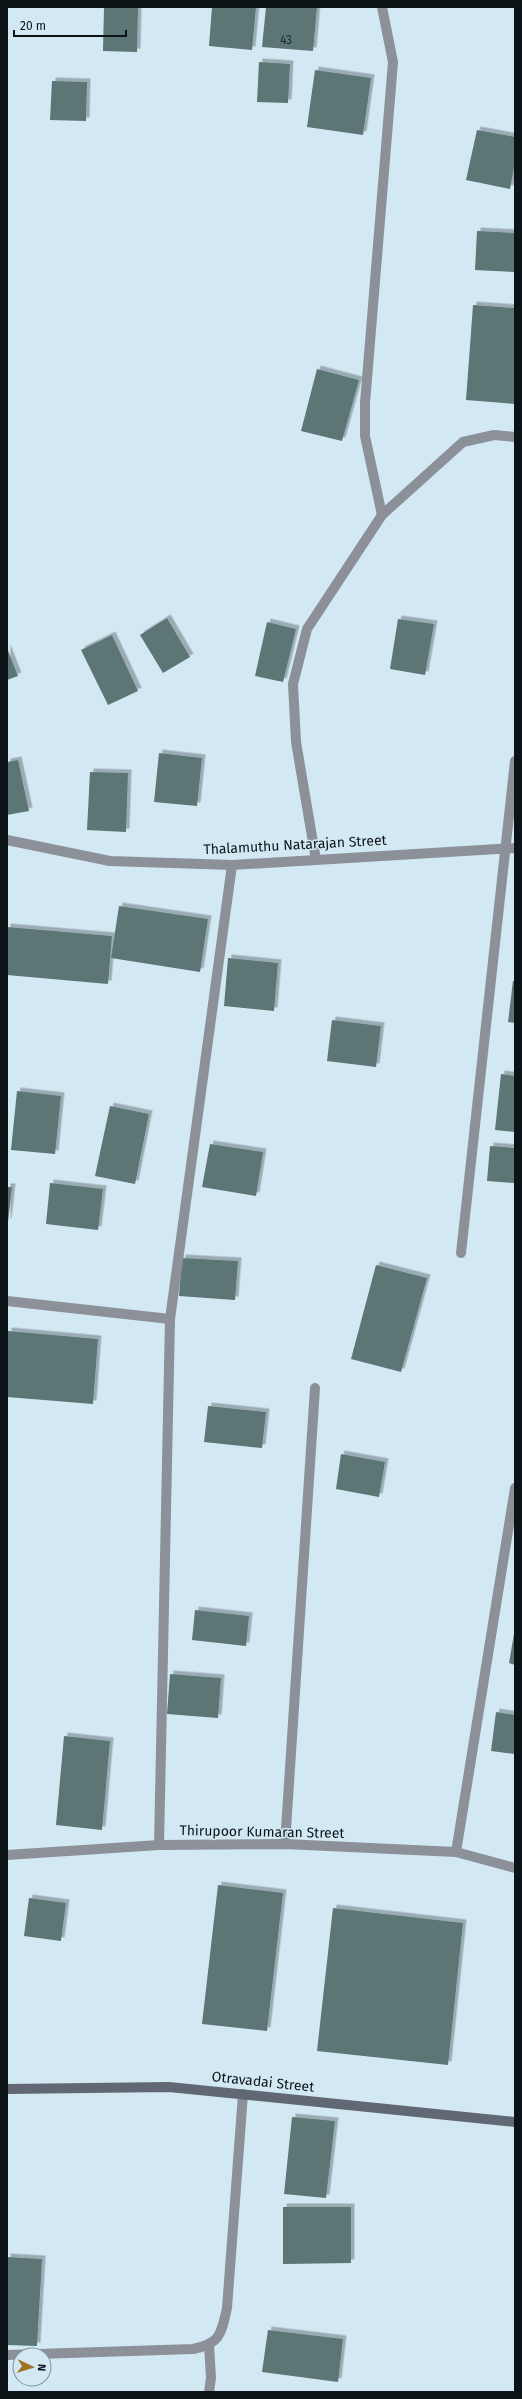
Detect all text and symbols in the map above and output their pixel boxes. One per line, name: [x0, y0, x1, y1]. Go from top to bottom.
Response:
scale bar: [14, 12, 126, 38]
text: 20 m: [20, 19, 46, 33]
house number: 43: [280, 33, 292, 47]
street label: Thalamuthu Natarajan Street: [203, 832, 388, 858]
street label: Thirupoor Kumaran Street: [179, 1822, 346, 1842]
street label: Otravadai Street: [211, 2068, 316, 2096]
north arrow: [12, 2347, 52, 2387]
text: N: [35, 2364, 48, 2372]

